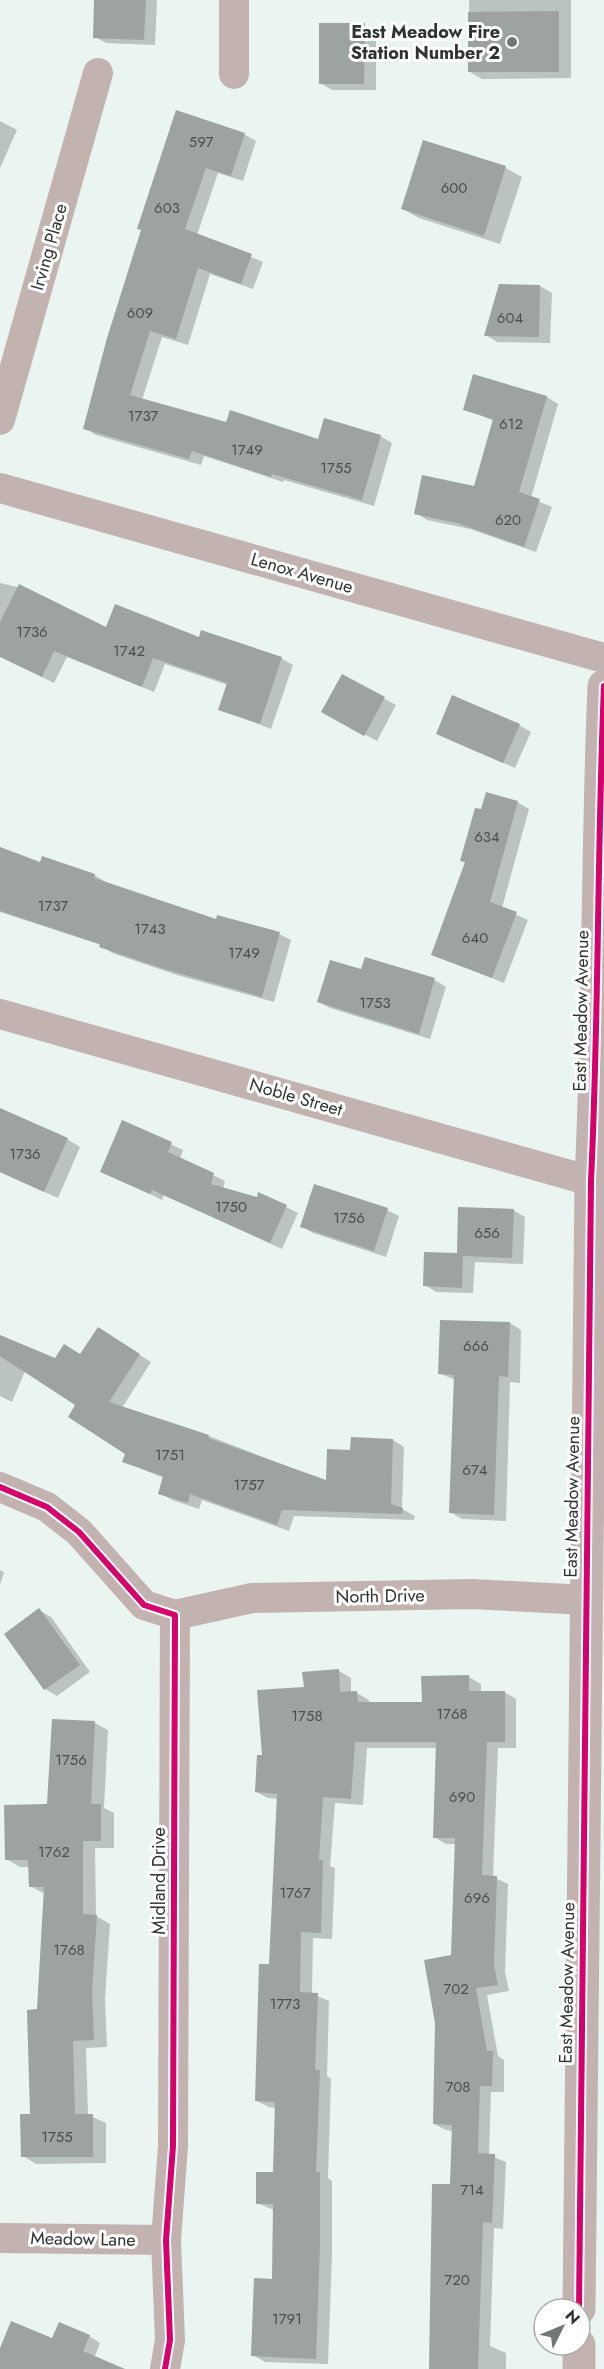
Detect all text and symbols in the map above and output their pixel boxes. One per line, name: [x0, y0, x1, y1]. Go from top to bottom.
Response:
place label: East Meadow Fire Station Number 2: [351, 19, 500, 66]
marker: East Meadow Fire Station Number 2: [505, 35, 519, 49]
house number: 597: [189, 131, 213, 153]
house number: 600: [441, 177, 467, 199]
house number: 603: [154, 197, 180, 219]
street label: Irving Place: [24, 200, 74, 294]
house number: 609: [127, 302, 153, 324]
house number: 604: [497, 307, 523, 329]
house number: 1737: [128, 405, 158, 427]
house number: 612: [499, 413, 523, 435]
house number: 1749: [231, 439, 263, 461]
house number: 1755: [320, 457, 352, 479]
house number: 620: [495, 509, 521, 531]
street label: Lenox Avenue: [248, 546, 356, 600]
house number: 1736: [16, 621, 48, 643]
house number: 1742: [113, 640, 145, 662]
house number: 634: [474, 826, 500, 848]
house number: 1737: [38, 895, 68, 917]
house number: 1743: [134, 918, 166, 940]
house number: 640: [462, 927, 488, 949]
street label: East Meadow Avenue: [567, 930, 595, 1092]
house number: 1749: [228, 942, 260, 964]
house number: 1753: [359, 992, 391, 1014]
street label: Noble Street: [246, 1071, 346, 1123]
house number: 1736: [9, 1143, 41, 1165]
house number: 1750: [215, 1196, 247, 1218]
house number: 1756: [333, 1207, 365, 1229]
house number: 656: [474, 1222, 500, 1244]
house number: 666: [463, 1335, 489, 1357]
street label: East Meadow Avenue: [558, 1416, 586, 1578]
house number: 1751: [155, 1444, 185, 1466]
house number: 674: [462, 1459, 488, 1481]
house number: 1757: [234, 1474, 265, 1496]
street label: North Drive: [335, 1582, 425, 1610]
house number: 1768: [436, 1703, 468, 1725]
house number: 1758: [291, 1705, 323, 1727]
house number: 1756: [55, 1749, 87, 1771]
house number: 690: [449, 1786, 475, 1808]
street label: Midland Drive: [146, 1827, 172, 1935]
house number: 1762: [38, 1841, 70, 1863]
house number: 1767: [279, 1882, 311, 1904]
house number: 696: [464, 1887, 490, 1909]
street label: East Meadow Avenue: [553, 1902, 581, 2064]
house number: 1768: [53, 1939, 85, 1961]
house number: 702: [443, 1978, 469, 2000]
house number: 1773: [270, 1993, 300, 2015]
house number: 708: [445, 2076, 471, 2098]
house number: 1755: [41, 2126, 73, 2148]
house number: 714: [460, 2179, 484, 2201]
street label: Meadow Lane: [30, 2225, 136, 2253]
house number: 720: [444, 2269, 470, 2291]
north arrow: [532, 2297, 592, 2357]
text: N: [560, 2305, 585, 2330]
house number: 1791: [272, 2308, 302, 2330]

